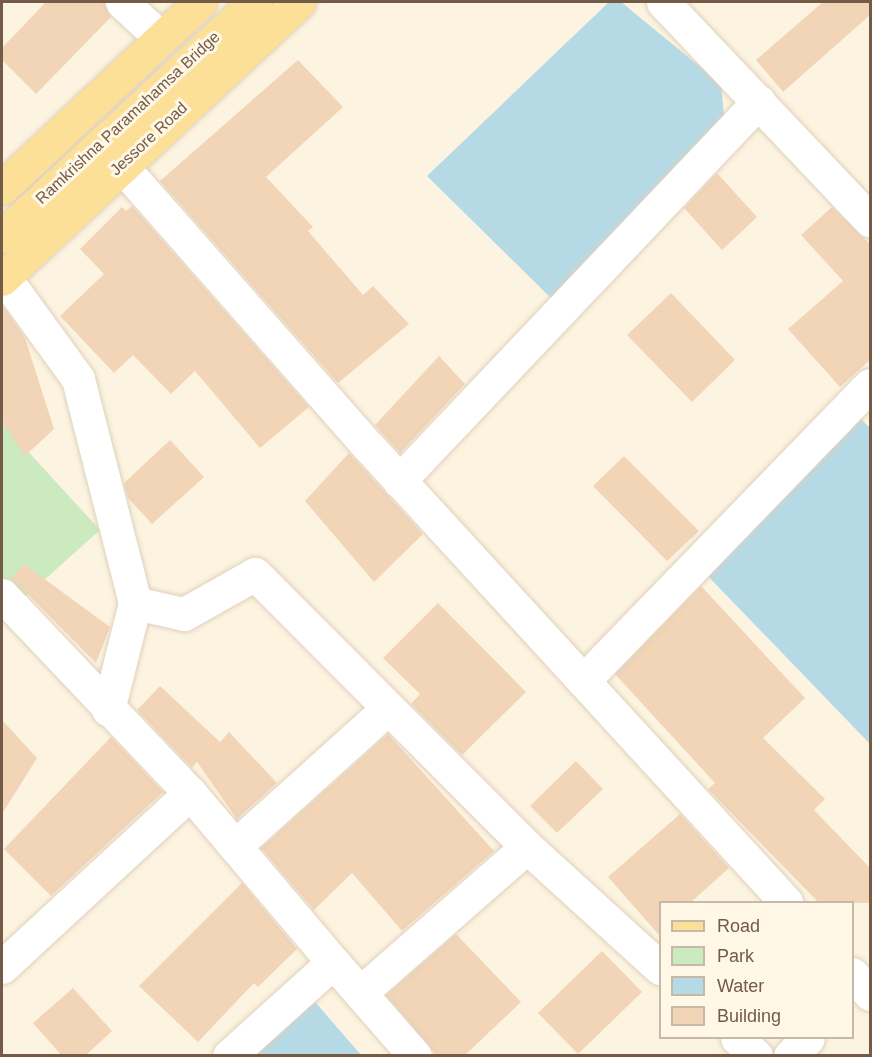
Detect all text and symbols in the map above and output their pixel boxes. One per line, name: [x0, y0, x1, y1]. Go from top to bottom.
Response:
street label: Ramkrishna Paramahamsa Bridge: [32, 28, 224, 208]
street label: Jessore Road: [106, 98, 192, 180]
legend: [659, 901, 854, 1039]
text: Road: [717, 916, 760, 936]
text: Park: [717, 946, 754, 966]
text: Water: [717, 976, 764, 996]
text: Building: [717, 1006, 781, 1026]

